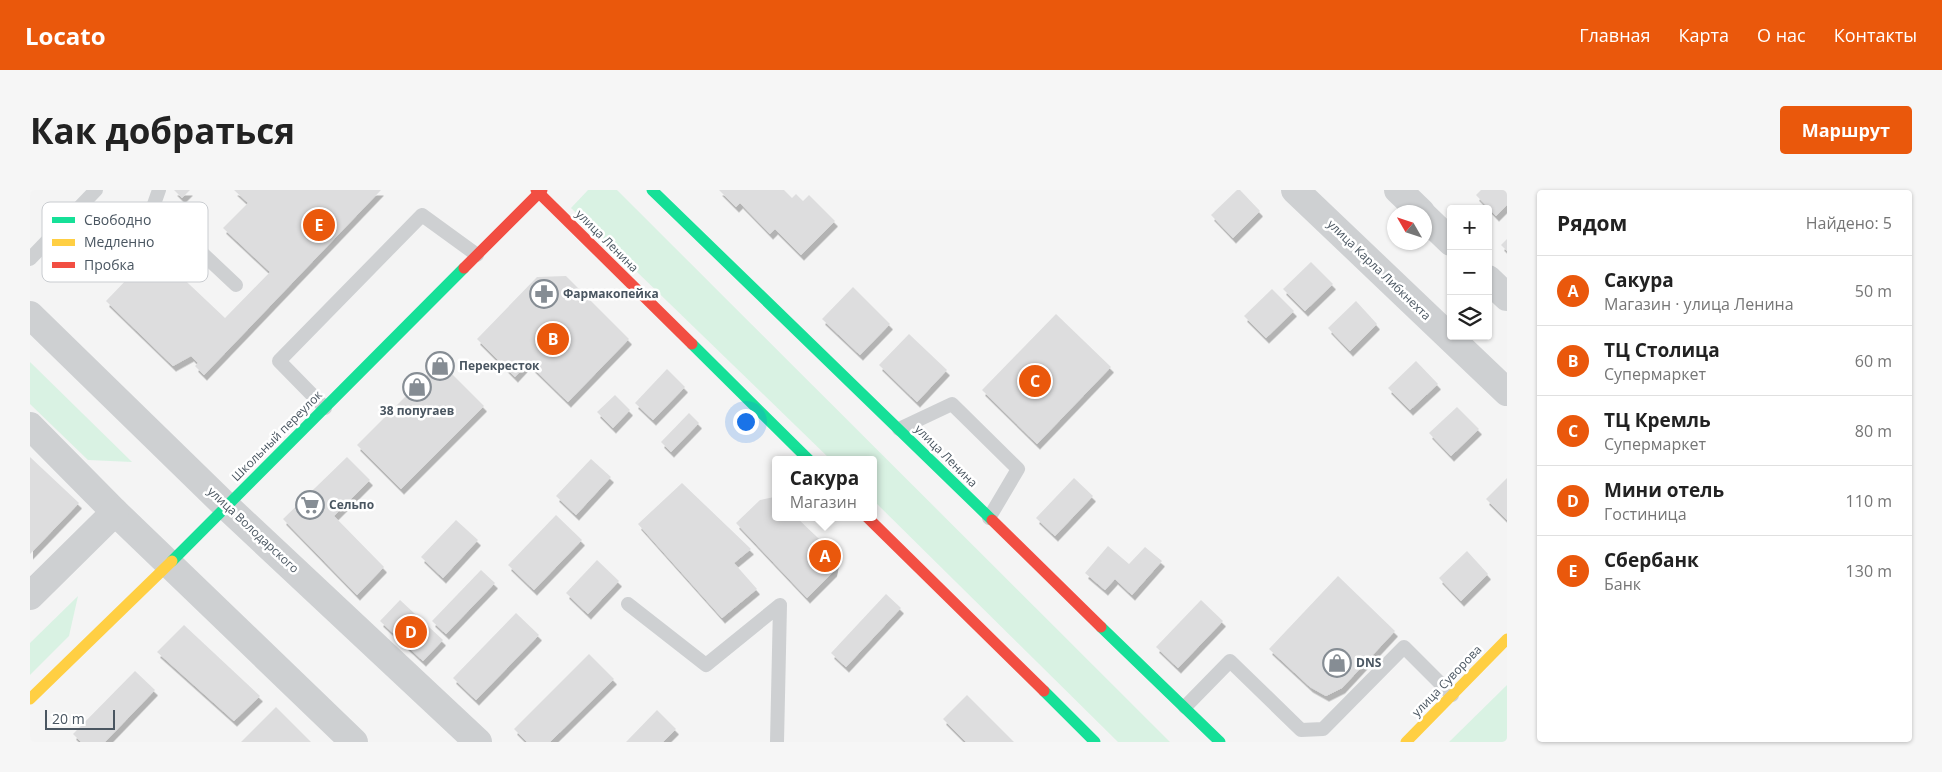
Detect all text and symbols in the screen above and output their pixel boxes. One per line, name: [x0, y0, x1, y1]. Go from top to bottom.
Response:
text: Locato: [25, 19, 106, 52]
text: Главная: [1579, 23, 1651, 47]
text: Карта: [1679, 23, 1729, 47]
text: О нас: [1757, 23, 1806, 47]
text: Контакты: [1834, 23, 1917, 47]
button: Маршрут: [1780, 106, 1912, 154]
text: Как добраться: [30, 107, 295, 154]
legend: [42, 202, 208, 282]
street label: улица Ленина: [572, 205, 643, 276]
north arrow: [1387, 205, 1432, 250]
map controls: [1447, 205, 1492, 340]
button: +: [1447, 205, 1492, 250]
pin: E: [303, 206, 335, 244]
text: Рядом: [1557, 209, 1627, 237]
text: Свободно: [84, 210, 151, 229]
text: Найдено: 5: [1806, 212, 1892, 234]
street label: улица Карла Либкнехта: [1324, 216, 1435, 324]
text: Медленно: [84, 232, 155, 251]
button: −: [1447, 250, 1492, 295]
text: Пробка: [84, 255, 135, 274]
text: Сакура: [1604, 267, 1674, 293]
pharmacy icon: Фармакопейка: [529, 279, 559, 309]
text: A: [1567, 280, 1579, 302]
text: 50 m: [1855, 280, 1892, 302]
place label: Фармакопейка: [563, 285, 659, 302]
text: Магазин · улица Ленина: [1604, 293, 1794, 315]
button: layers: [1447, 295, 1492, 340]
pin: B: [537, 320, 569, 358]
text: ТЦ Столица: [1604, 337, 1720, 363]
text: B: [1568, 350, 1578, 372]
text: 60 m: [1855, 350, 1892, 372]
shop icon: Перекресток: [425, 351, 455, 381]
place label: Перекресток: [459, 357, 540, 374]
pin: C: [1019, 362, 1051, 400]
text: Супермаркет: [1604, 363, 1706, 385]
shop icon: 38 попугаев: [402, 372, 432, 402]
street label: Школьный переулок: [228, 386, 326, 485]
place label: 38 попугаев: [380, 402, 454, 419]
text: ТЦ Кремль: [1604, 407, 1711, 433]
your location: [733, 409, 759, 435]
street label: улица Ленина: [911, 420, 982, 491]
text: C: [1568, 420, 1578, 442]
text: 80 m: [1855, 420, 1892, 442]
text: Супермаркет: [1604, 433, 1706, 455]
popup: [772, 456, 877, 521]
text: Сакура: [790, 465, 859, 491]
text: Мини отель: [1604, 477, 1724, 503]
street label: улица Володарского: [204, 483, 303, 577]
supermarket icon: Сельпо: [295, 490, 325, 520]
text: D: [1567, 490, 1579, 512]
text: 110 m: [1846, 490, 1892, 512]
text: Магазин: [790, 491, 857, 513]
place label: Сельпо: [329, 496, 374, 513]
text: Гостиница: [1604, 503, 1687, 525]
pin: A: [809, 537, 841, 575]
text: Сбербанк: [1604, 547, 1699, 573]
text: E: [1569, 560, 1577, 582]
text: 130 m: [1846, 560, 1892, 582]
text: Банк: [1604, 573, 1641, 595]
pin: D: [395, 613, 427, 651]
street label: улица Суворова: [1408, 641, 1485, 720]
shop icon: DNS: [1322, 648, 1352, 678]
place label: DNS: [1356, 654, 1382, 671]
scale bar: [45, 707, 115, 730]
text: 20 m: [52, 709, 85, 728]

